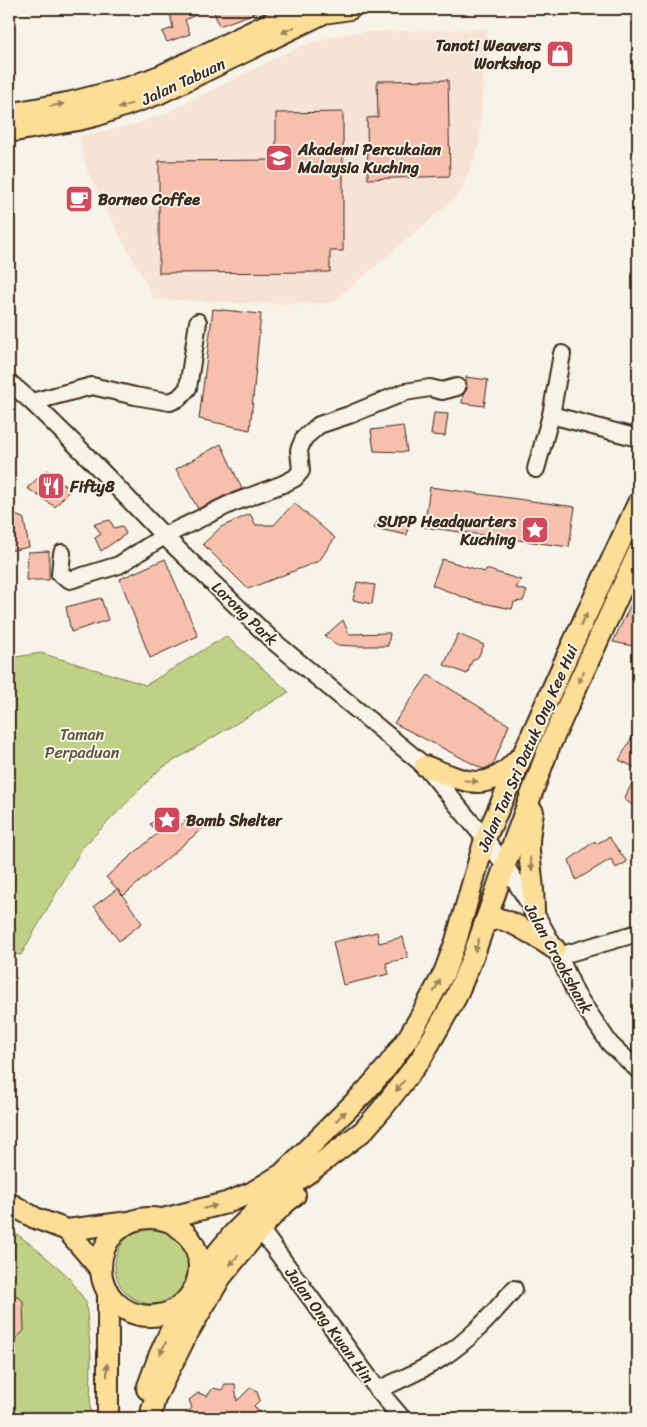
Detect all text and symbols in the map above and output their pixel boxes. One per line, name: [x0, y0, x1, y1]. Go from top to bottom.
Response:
one-way arrow: [281, 26, 295, 34]
place label: Tanoti Weavers Workshop: [436, 31, 542, 78]
shop icon: Tanoti Weavers Workshop: [545, 39, 575, 69]
street label: Jalan Tabuan: [135, 49, 230, 114]
one-way arrow: [49, 101, 64, 109]
one-way arrow: [117, 102, 132, 110]
place label: Akademi Percukaian Malaysia Kuching: [297, 135, 442, 182]
school or university icon: Akademi Percukaian Malaysia Kuching: [264, 143, 294, 173]
cafe icon: Borneo Coffee: [64, 184, 94, 214]
place label: Borneo Coffee: [98, 185, 200, 214]
restaurant icon: Fifty8: [36, 471, 66, 501]
place label: Fifty8: [69, 472, 115, 501]
place label: SUPP Headquarters Kuching: [376, 507, 517, 554]
place icon: SUPP Headquarters Kuching: [520, 515, 550, 545]
street label: Lorong Park: [204, 574, 285, 653]
one-way arrow: [581, 612, 589, 626]
street label: Jalan Tan Sri Datuk Ong Kee Hui: [468, 639, 587, 857]
one-way arrow: [577, 670, 585, 684]
park label: Taman Perpaduan: [45, 720, 120, 767]
one-way arrow: [463, 777, 479, 785]
place icon: Bomb Shelter: [152, 805, 182, 835]
place label: Bomb Shelter: [186, 806, 283, 835]
one-way arrow: [527, 856, 535, 872]
street label: Jalan Crookshank: [516, 897, 601, 1019]
one-way arrow: [473, 937, 481, 952]
one-way arrow: [433, 979, 441, 993]
one-way arrow: [394, 1079, 405, 1092]
one-way arrow: [335, 1110, 347, 1122]
one-way arrow: [203, 1203, 218, 1211]
one-way arrow: [229, 1253, 240, 1266]
street label: Jalan Ong Kwan Hin: [277, 1260, 382, 1390]
one-way arrow: [158, 1341, 166, 1355]
one-way arrow: [103, 1361, 111, 1377]

